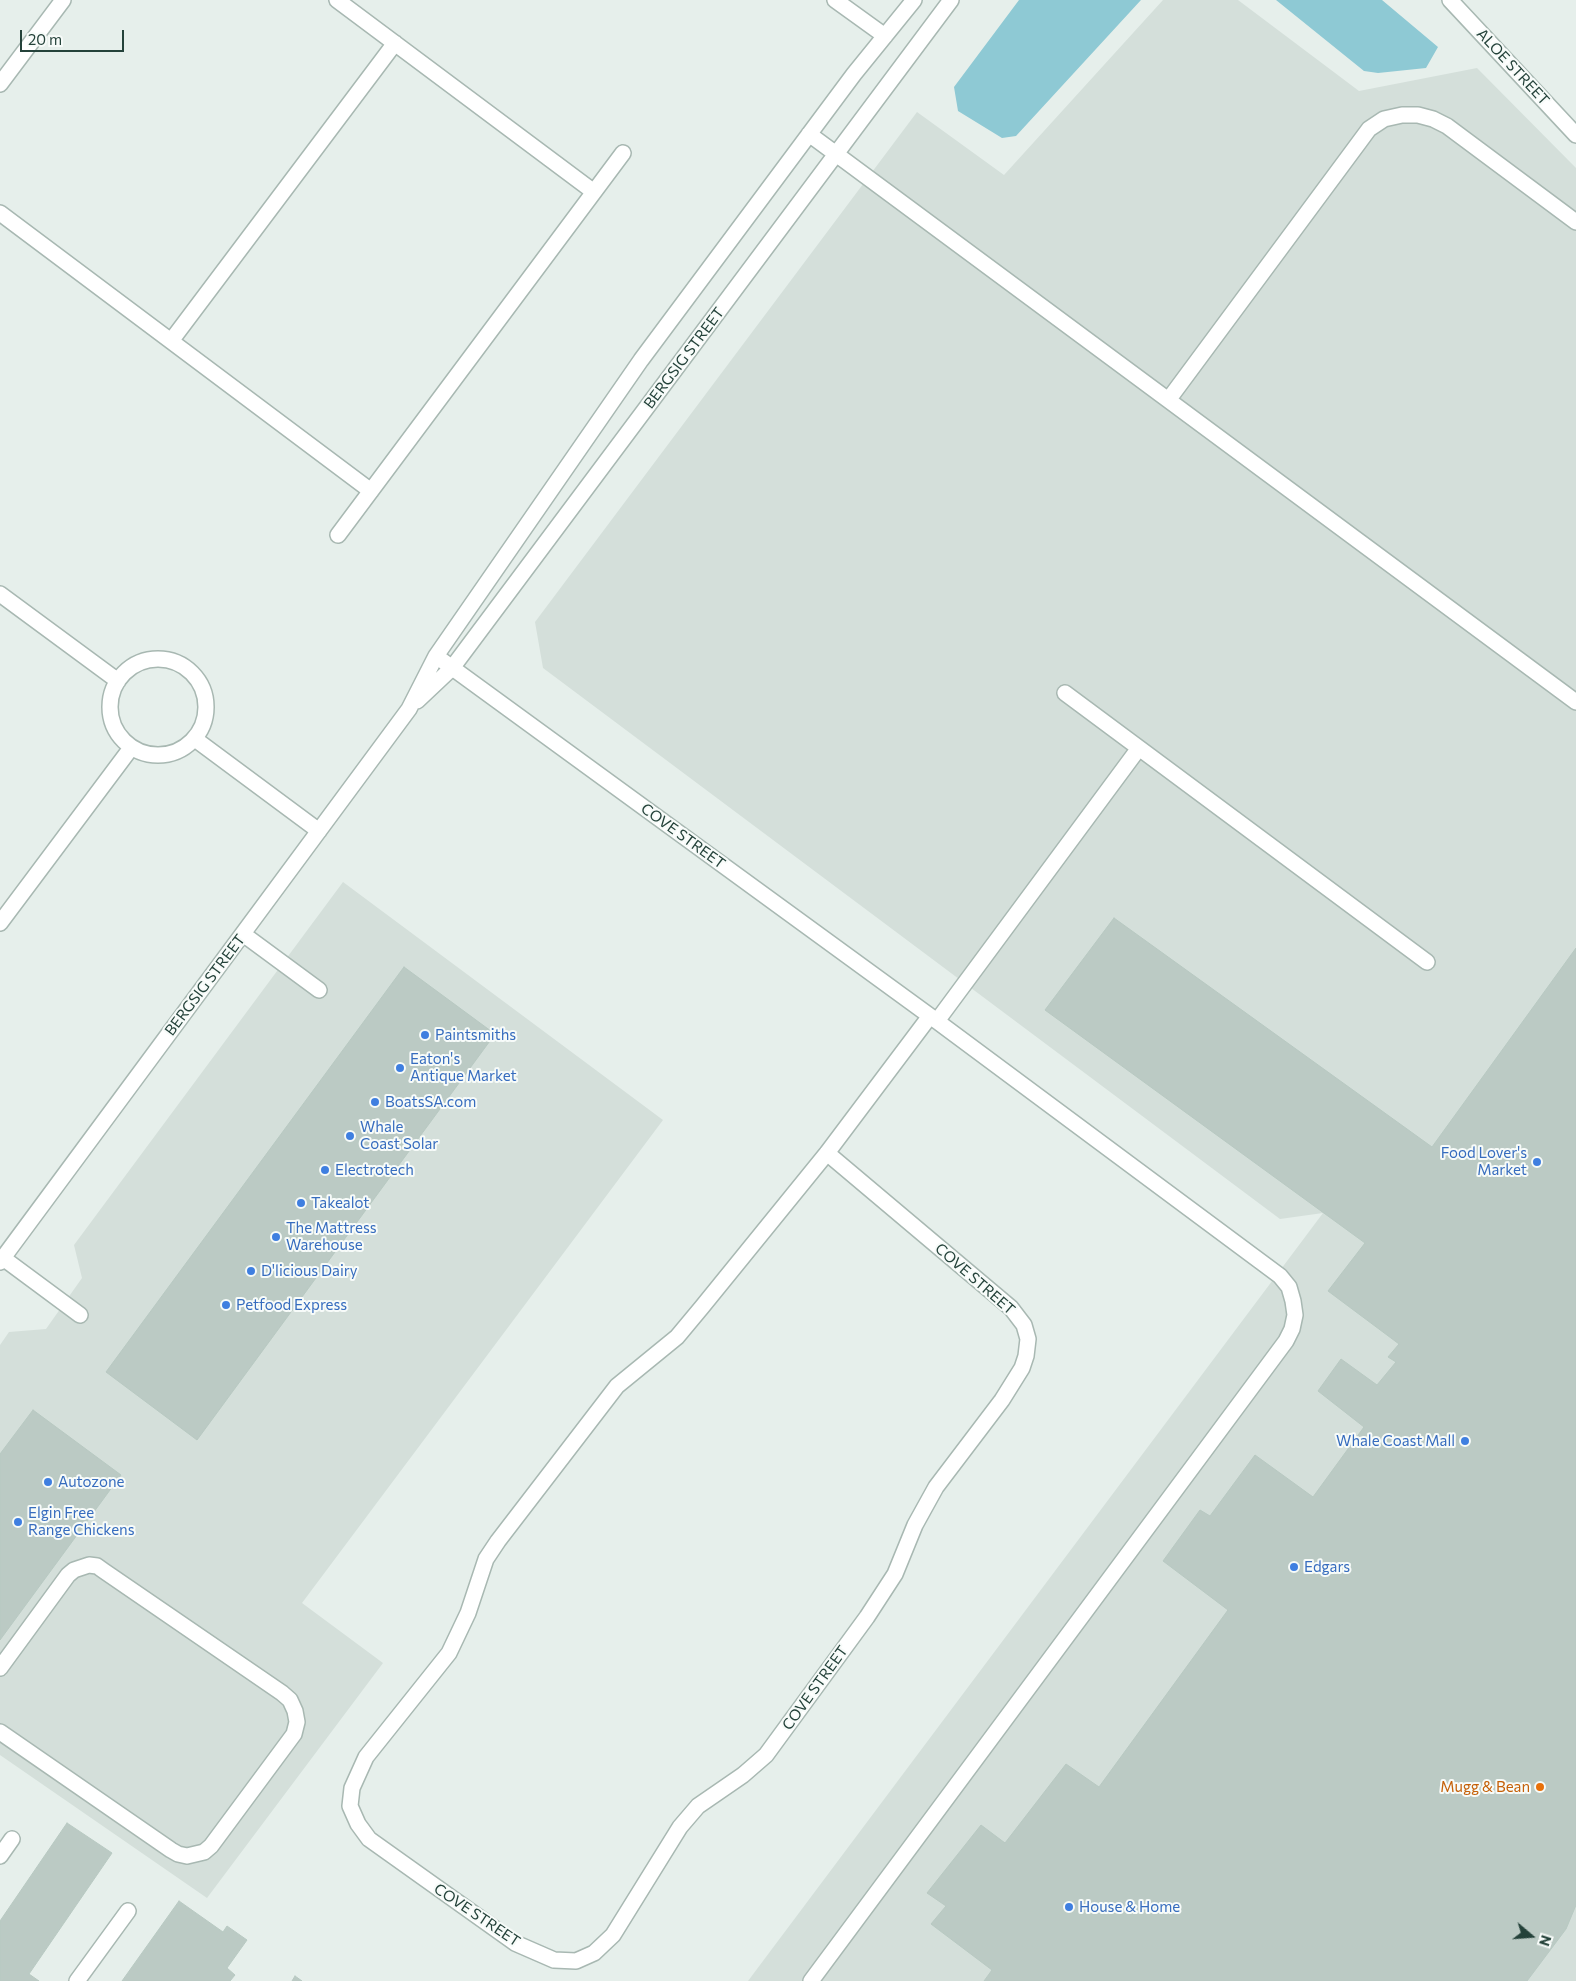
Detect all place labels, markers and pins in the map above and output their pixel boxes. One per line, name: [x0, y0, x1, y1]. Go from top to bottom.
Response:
place label: Paintsmiths: [435, 1026, 516, 1044]
marker: Paintsmiths: [419, 1029, 431, 1041]
place label: Eaton's Antique Market: [410, 1050, 517, 1085]
marker: Eaton's Antique Market: [394, 1062, 406, 1074]
place label: BoatsSA.com: [385, 1093, 476, 1111]
marker: BoatsSA.com: [369, 1096, 381, 1108]
place label: Whale Coast Solar: [360, 1118, 438, 1153]
marker: Whale Coast Solar: [344, 1130, 356, 1142]
place label: Food Lover's Market: [1441, 1144, 1527, 1179]
marker: Food Lover's Market: [1531, 1156, 1543, 1168]
place label: Electrotech: [335, 1161, 414, 1179]
marker: Electrotech: [319, 1164, 331, 1176]
place label: Takealot: [311, 1194, 370, 1212]
marker: Takealot: [295, 1197, 307, 1209]
place label: The Mattress Warehouse: [286, 1219, 377, 1254]
marker: The Mattress Warehouse: [270, 1231, 282, 1243]
place label: D'licious Dairy: [261, 1262, 358, 1280]
marker: D'licious Dairy: [245, 1265, 257, 1277]
place label: Petfood Express: [236, 1296, 347, 1314]
marker: Petfood Express: [220, 1299, 232, 1311]
place label: Whale Coast Mall: [1336, 1432, 1455, 1450]
marker: Whale Coast Mall: [1459, 1435, 1471, 1447]
place label: Autozone: [58, 1473, 124, 1491]
marker: Autozone: [42, 1476, 54, 1488]
place label: Elgin Free Range Chickens: [28, 1504, 134, 1539]
marker: Elgin Free Range Chickens: [12, 1516, 24, 1528]
place label: Edgars: [1304, 1558, 1350, 1576]
marker: Edgars: [1288, 1561, 1300, 1573]
place label: Mugg & Bean: [1440, 1778, 1530, 1796]
marker: Mugg & Bean: [1534, 1781, 1546, 1793]
place label: House & Home: [1079, 1898, 1180, 1916]
marker: House & Home: [1063, 1901, 1075, 1913]

